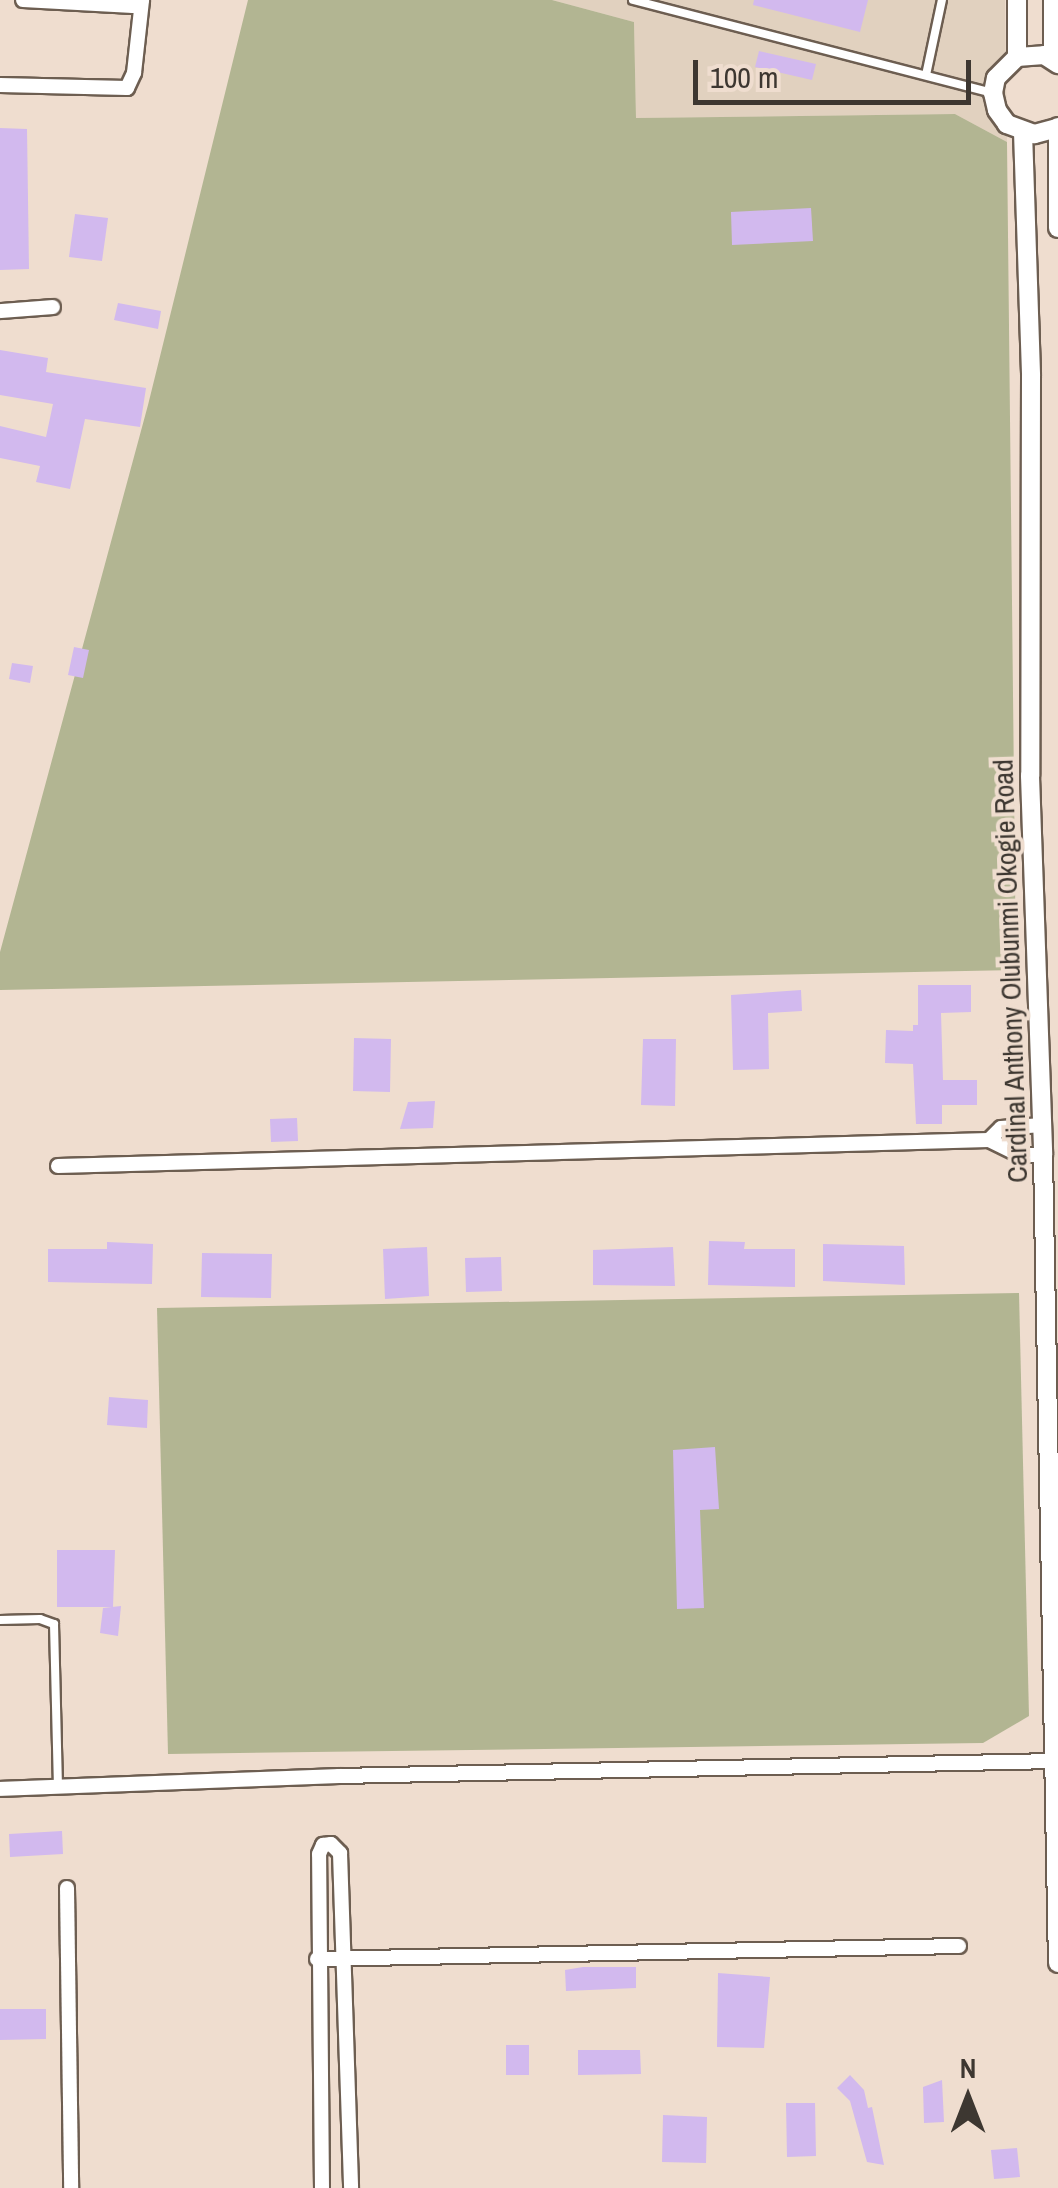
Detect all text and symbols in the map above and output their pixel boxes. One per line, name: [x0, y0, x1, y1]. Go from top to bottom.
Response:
scale bar: [698, 40, 976, 102]
text: 100 m: [710, 57, 778, 97]
street label: Cardinal Anthony Olubunmi Okogie Road: [986, 758, 1034, 1184]
north arrow: [918, 2048, 1018, 2148]
text: N: [960, 2049, 976, 2087]

